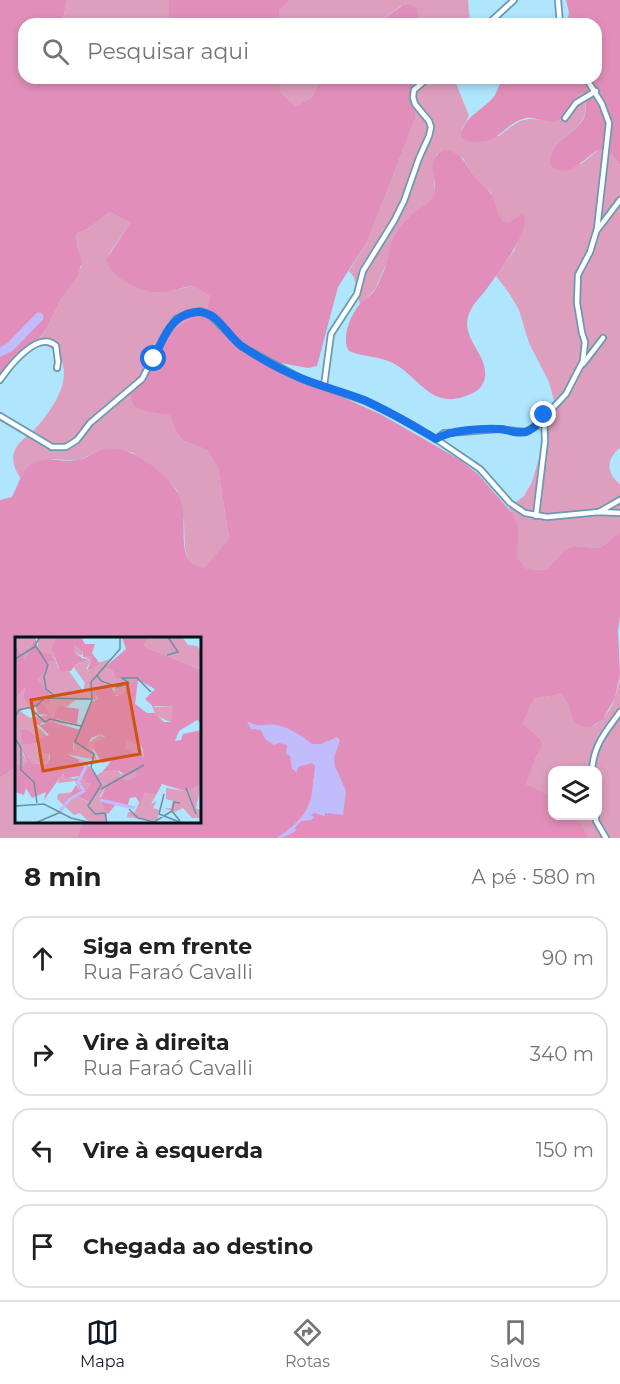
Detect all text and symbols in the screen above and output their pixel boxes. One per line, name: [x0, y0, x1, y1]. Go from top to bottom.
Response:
search box: [18, 18, 602, 84]
icon: search: [39, 35, 72, 68]
text: Pesquisar aqui: [87, 38, 249, 65]
route start: [140, 345, 166, 371]
route end: [530, 401, 556, 427]
inset map: [15, 637, 201, 823]
map controls: [548, 766, 602, 820]
button: layers: [548, 766, 602, 820]
text: 8 min: [24, 861, 102, 893]
text: A pé · 580 m: [471, 865, 596, 889]
text: Siga em frente: [83, 933, 252, 960]
icon: ahead: [26, 942, 59, 975]
text: 90 m: [542, 946, 594, 970]
text: Rua Faraó Cavalli: [83, 960, 253, 984]
text: Vire à direita: [83, 1029, 230, 1056]
icon: right: [26, 1038, 59, 1071]
text: 340 m: [530, 1042, 594, 1066]
text: Rua Faraó Cavalli: [83, 1056, 253, 1080]
icon: left: [26, 1134, 59, 1167]
text: Vire à esquerda: [83, 1137, 263, 1164]
text: 150 m: [536, 1138, 594, 1162]
icon: arrive: [26, 1230, 59, 1263]
text: Chegada ao destino: [83, 1233, 313, 1260]
tab: Mapa: [80, 1316, 125, 1371]
tab: Rotas: [285, 1316, 330, 1371]
tab: Salvos: [490, 1316, 540, 1371]

